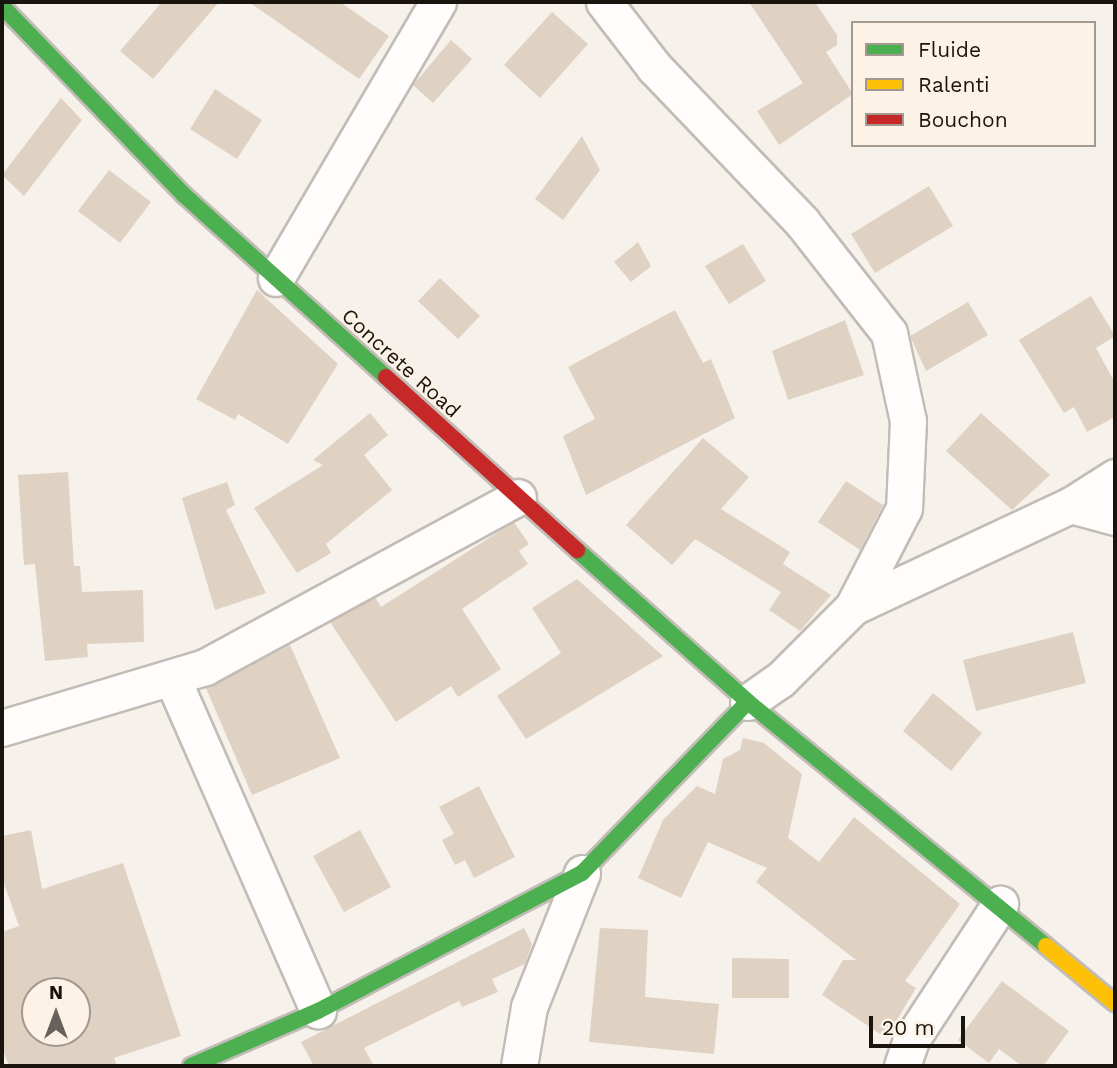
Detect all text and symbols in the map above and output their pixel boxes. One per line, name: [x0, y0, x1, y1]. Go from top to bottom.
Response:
legend: [851, 21, 1096, 147]
text: Fluide: [918, 37, 981, 62]
text: Ralenti: [918, 72, 990, 97]
text: Bouchon: [918, 107, 1008, 132]
street label: Concrete Road: [336, 303, 466, 423]
north arrow: [21, 977, 91, 1047]
text: N: [49, 981, 63, 1004]
scale bar: [872, 1002, 968, 1046]
text: 20 m: [882, 1015, 934, 1040]

